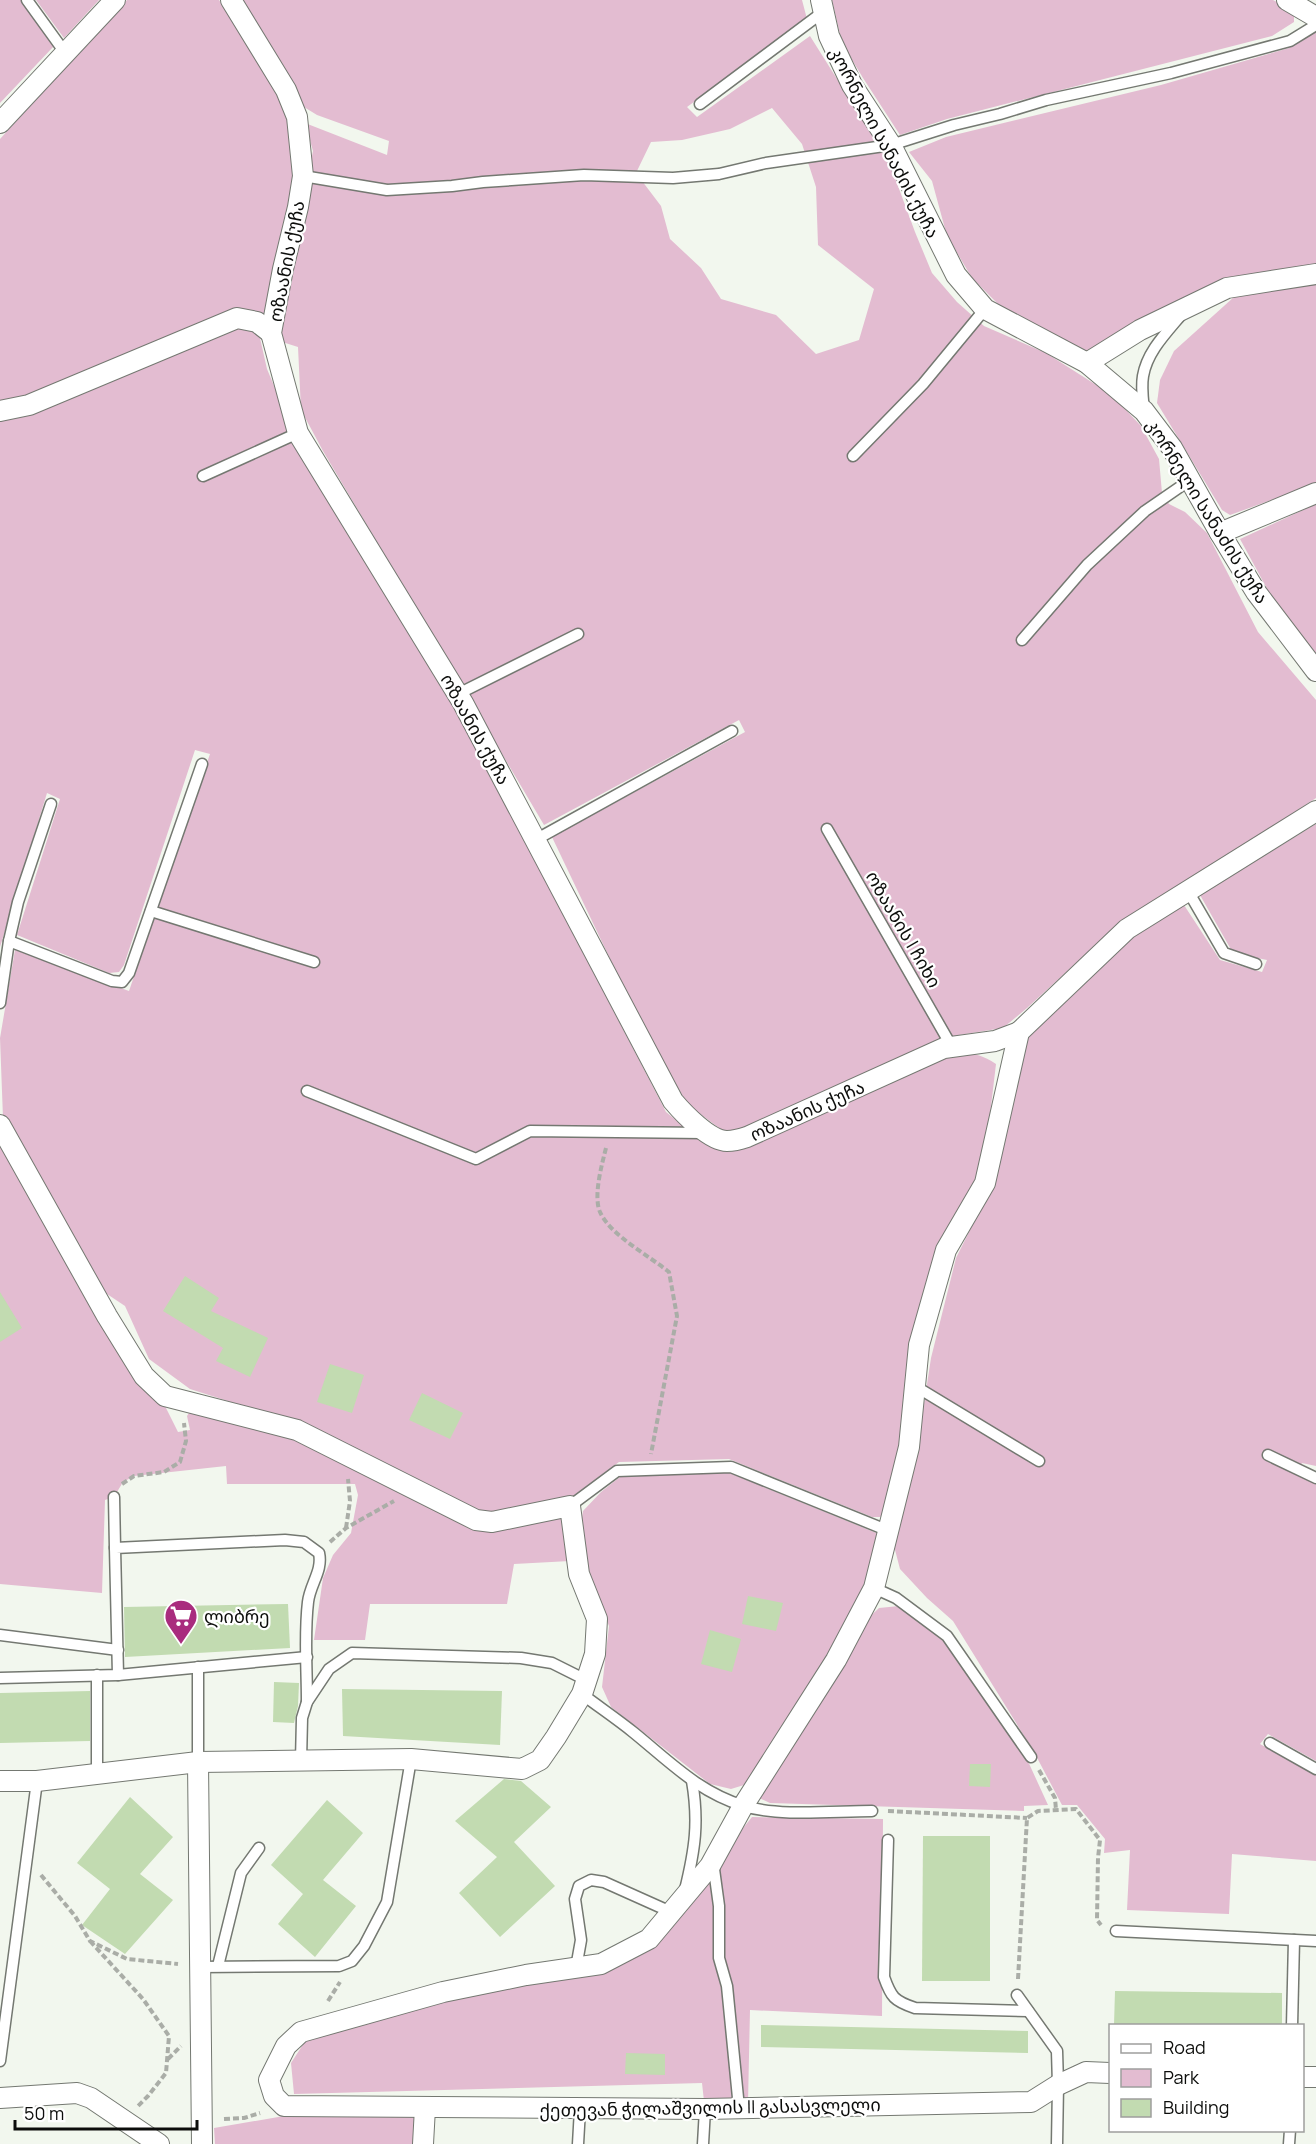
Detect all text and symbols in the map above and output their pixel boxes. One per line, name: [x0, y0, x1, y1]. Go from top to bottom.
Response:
street label: კორნელი სანაძის ქუჩა: [824, 42, 946, 242]
street label: ოზაანის ქუჩა: [262, 198, 310, 324]
street label: კორნელი სანაძის ქუჩა: [1141, 414, 1275, 608]
street label: ოზაანის ქუჩა: [436, 669, 516, 789]
street label: ოზაანის I ჩიხი: [861, 866, 947, 992]
street label: ოზაანის ქუჩა: [746, 1074, 868, 1146]
supermarket icon: ლიბრე: [163, 1598, 199, 1645]
place label: ლიბრე: [204, 1604, 270, 1628]
legend: [1109, 2024, 1304, 2132]
text: Road: [1163, 2035, 1206, 2059]
text: Park: [1163, 2065, 1200, 2089]
street label: ქეთევან ჭილაშვილის II გასასვლელი: [539, 2092, 881, 2122]
scale bar: [15, 2093, 196, 2131]
text: Building: [1163, 2095, 1229, 2119]
text: 50 m: [24, 2101, 64, 2125]

